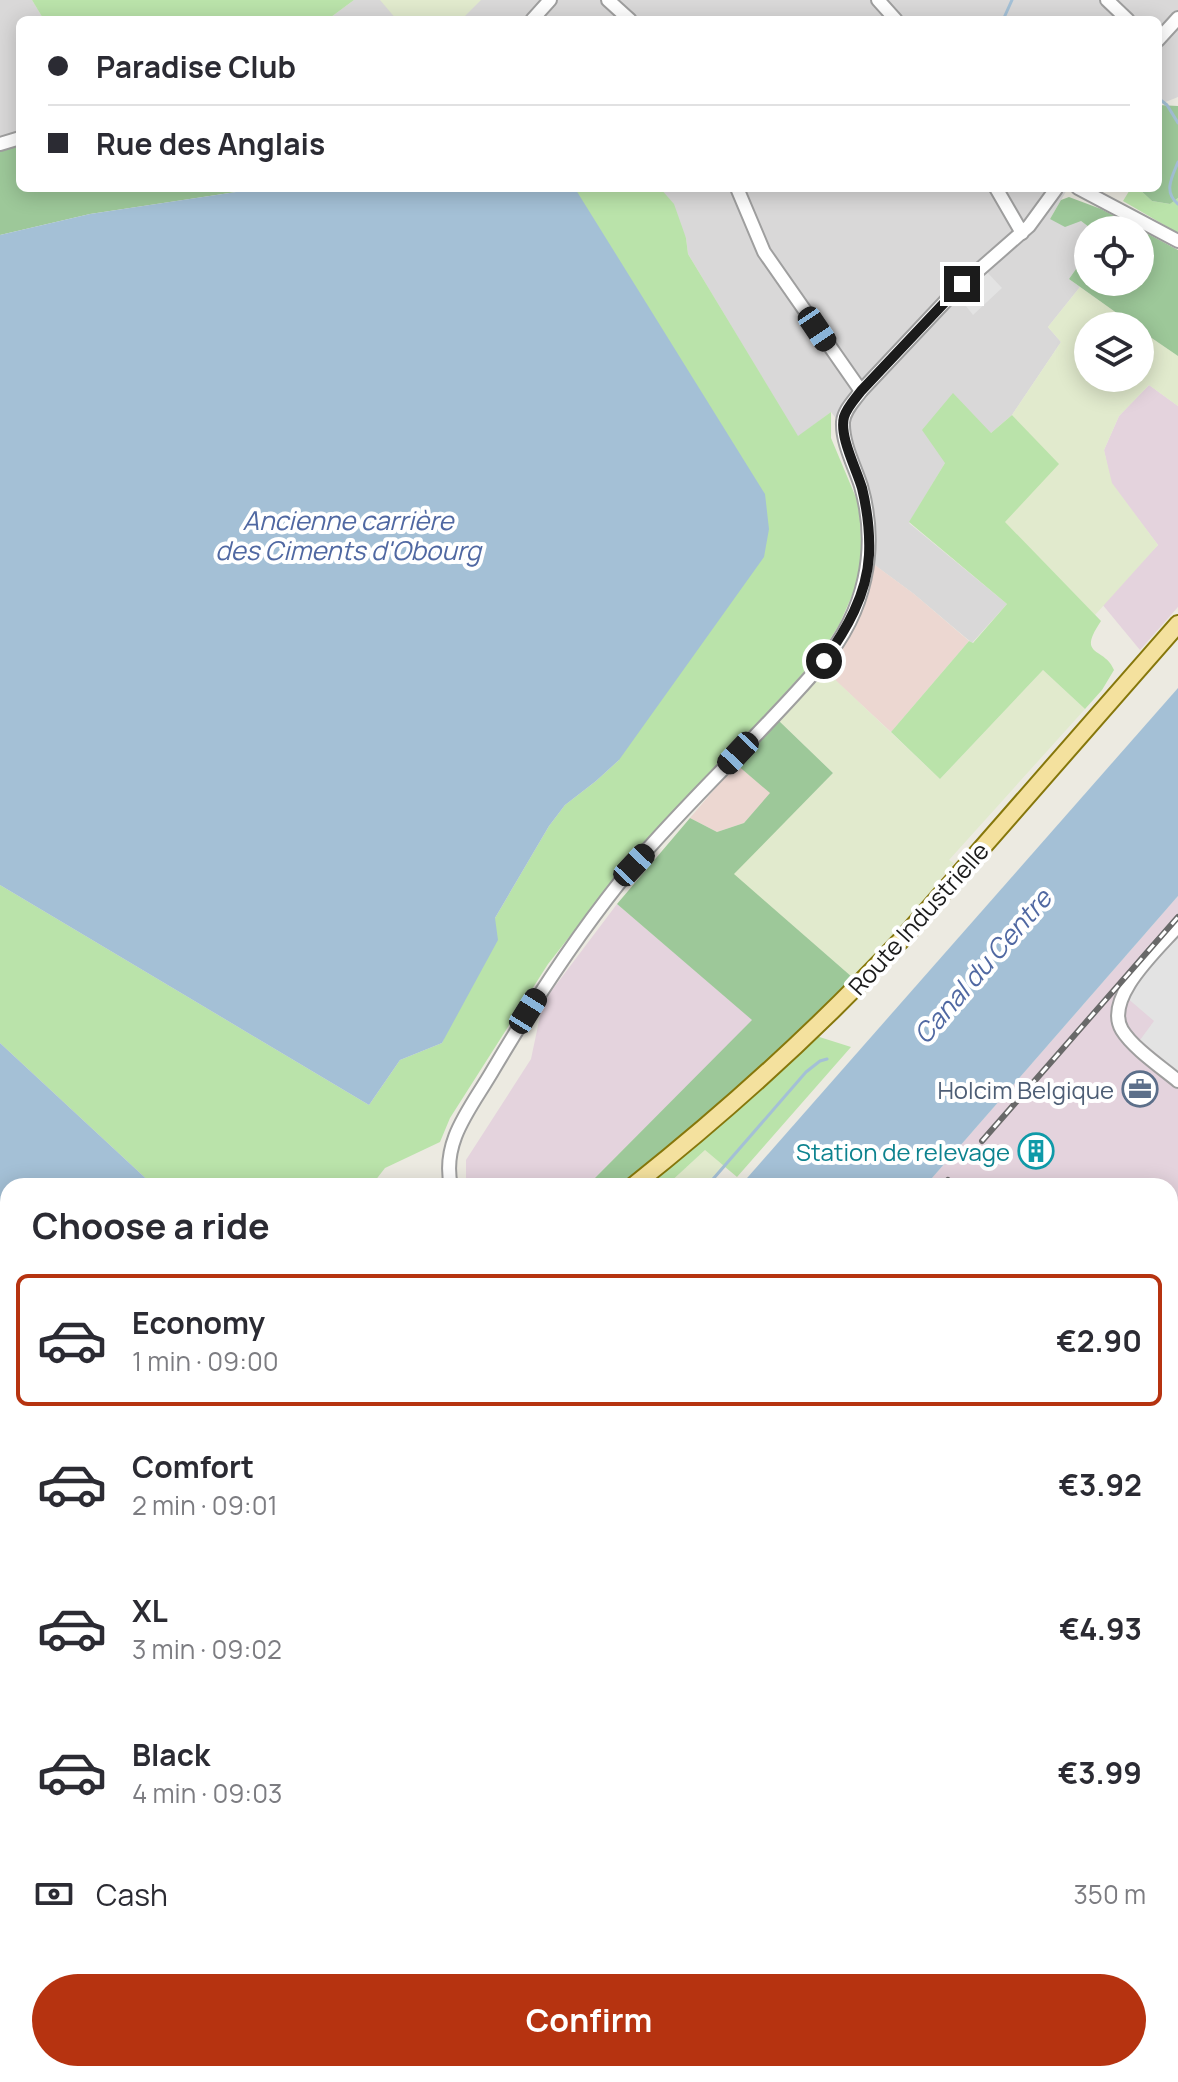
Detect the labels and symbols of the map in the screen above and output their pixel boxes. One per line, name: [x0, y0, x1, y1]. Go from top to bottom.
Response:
route end: [944, 266, 980, 302]
car: [794, 302, 840, 356]
water label: Ancienne carrière des Ciments d'Obourg: [215, 502, 484, 568]
route start: [806, 643, 842, 679]
car: [713, 727, 763, 779]
street label: Route Industrielle: [840, 834, 996, 1002]
car: [609, 839, 659, 891]
water label: Canal du Centre: [905, 880, 1060, 1051]
car: [505, 984, 551, 1038]
office icon: Holcim Belgique: [1121, 1070, 1159, 1108]
place label: Holcim Belgique: [937, 1073, 1114, 1106]
building icon: Station de relevage: [1017, 1132, 1055, 1170]
place label: Station de relevage: [796, 1135, 1010, 1168]

